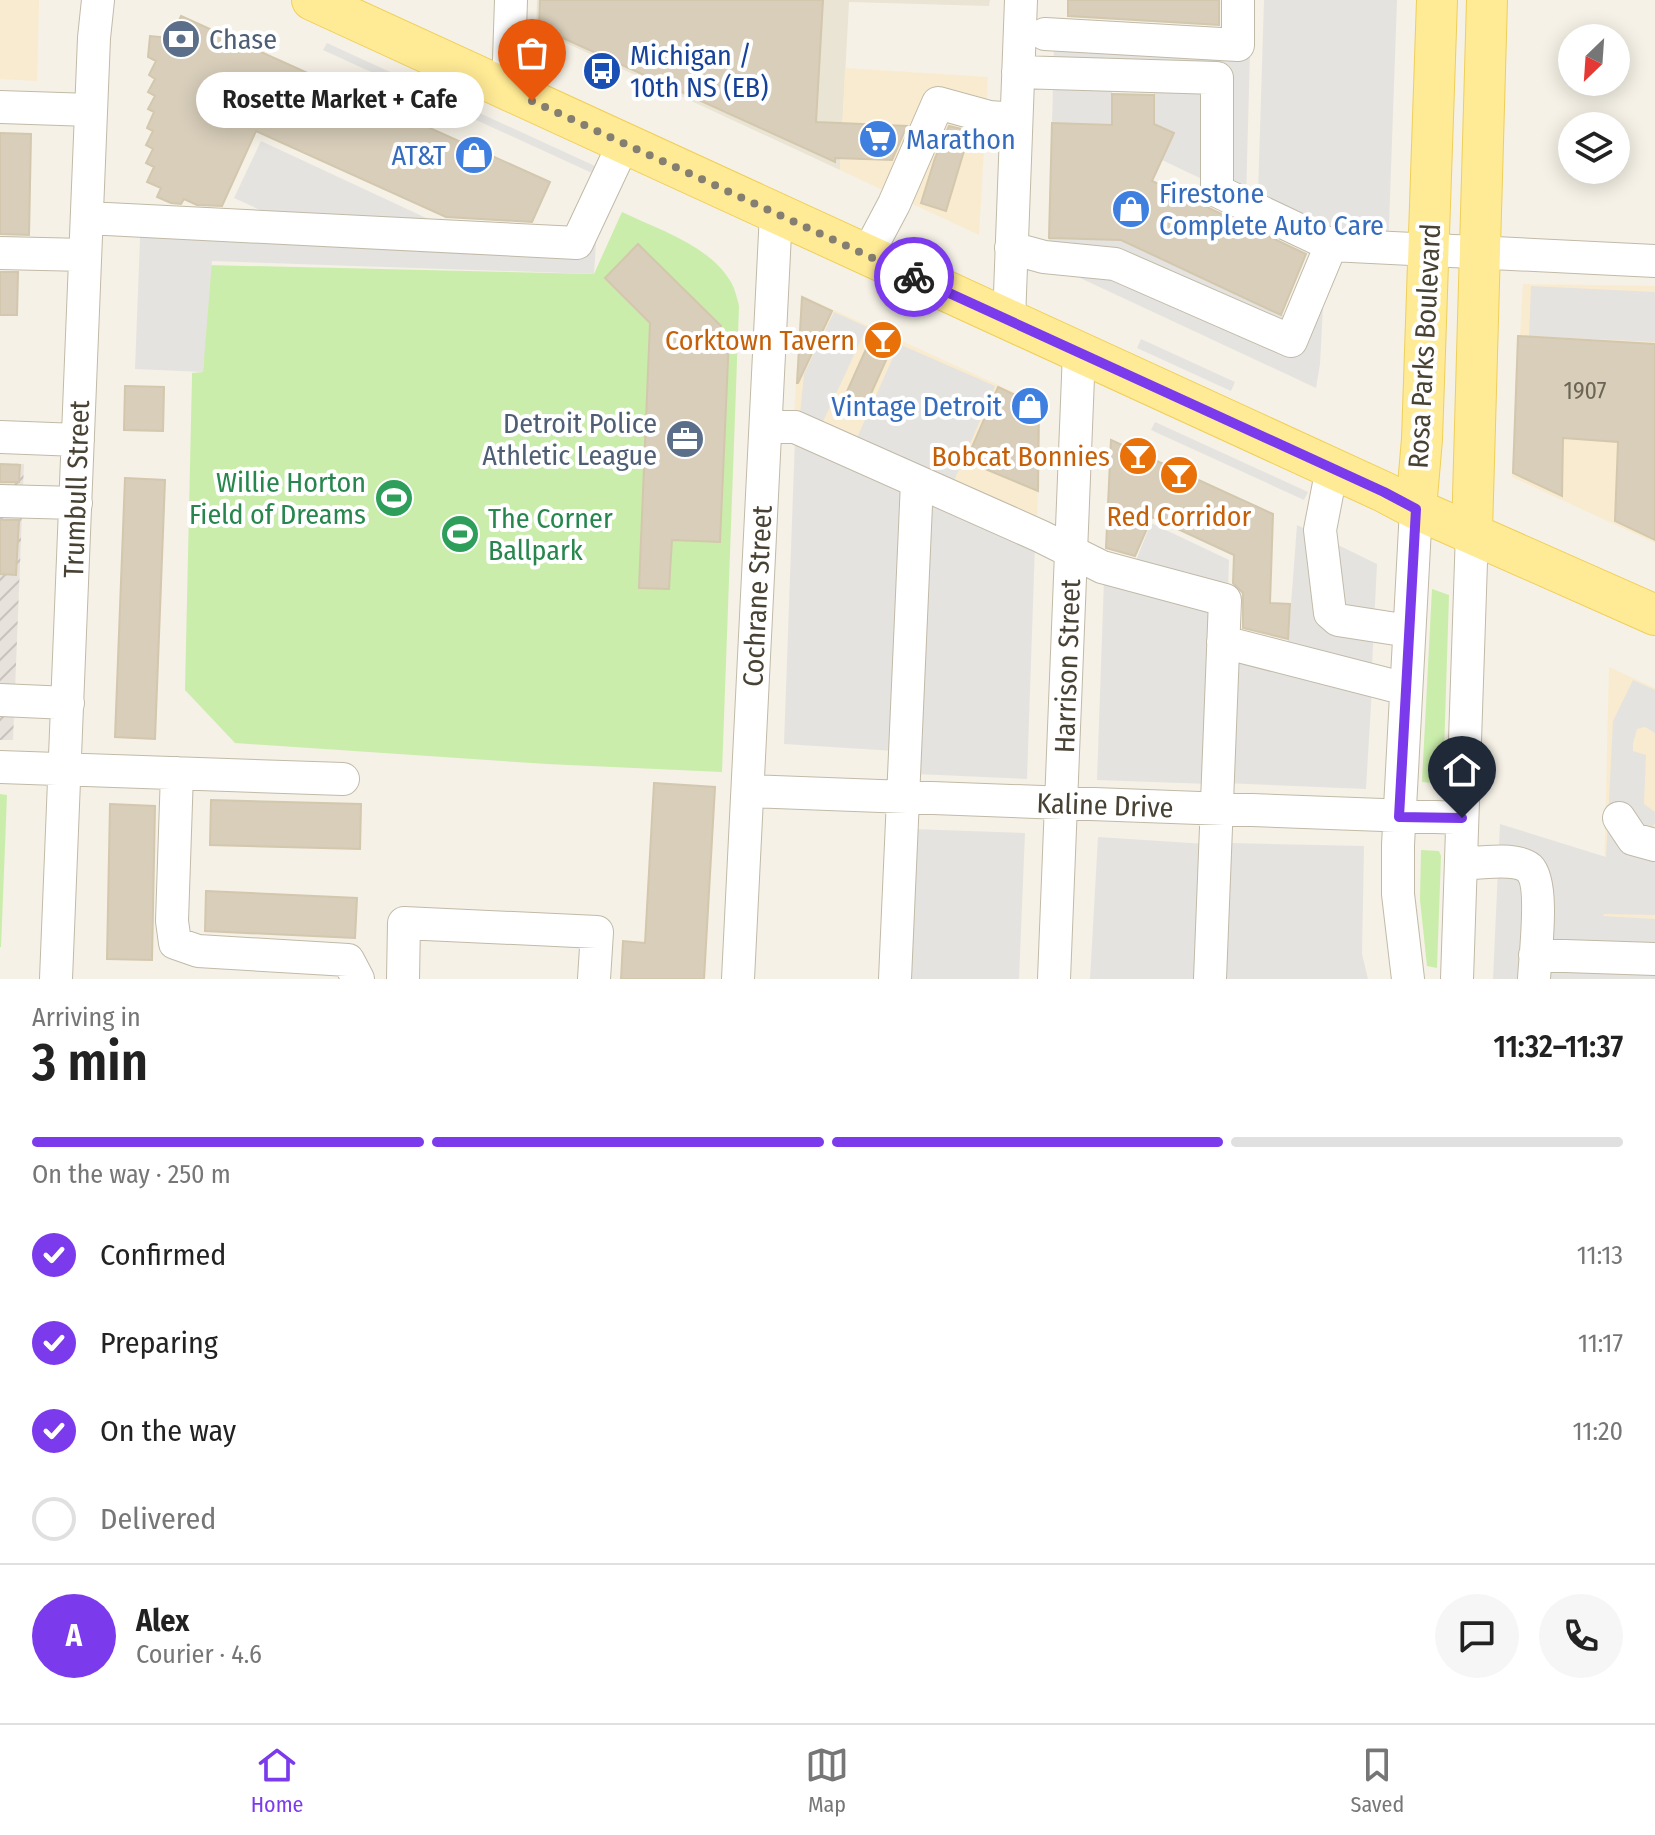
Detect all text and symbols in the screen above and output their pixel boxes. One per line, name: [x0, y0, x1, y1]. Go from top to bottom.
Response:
bank icon: Chase: [160, 18, 202, 60]
pin: [498, 19, 566, 101]
place label: Chase: [209, 23, 277, 56]
north arrow: [1558, 24, 1630, 96]
map controls: [1558, 24, 1630, 184]
icon: bag: [510, 31, 554, 75]
place label: Michigan / 10th NS (EB): [630, 39, 768, 104]
bus stop icon: Michigan / 10th NS (EB): [581, 50, 623, 92]
callout: Rosette Market + Cafe: [196, 73, 484, 129]
text: Rosette Market + Cafe: [222, 84, 458, 115]
button: layers: [1558, 112, 1630, 184]
supermarket icon: Marathon: [857, 118, 899, 160]
place label: Marathon: [906, 123, 1016, 156]
shop icon: AT&T: [453, 134, 495, 176]
place label: AT&T: [391, 139, 446, 172]
place label: Firestone Complete Auto Care: [1159, 177, 1384, 242]
shop icon: Firestone Complete Auto Care: [1110, 188, 1152, 230]
street label: Rosa Parks Boulevard: [1402, 223, 1447, 469]
courier: [874, 237, 954, 317]
icon: bike: [892, 255, 936, 299]
bar icon: Corktown Tavern: [862, 319, 904, 361]
place label: Corktown Tavern: [665, 324, 855, 357]
house number: 1907: [1564, 377, 1607, 405]
shop icon: Vintage Detroit: [1009, 385, 1051, 427]
place label: Vintage Detroit: [831, 390, 1003, 423]
street label: Trumbull Street: [57, 399, 96, 578]
place label: Detroit Police Athletic League: [482, 407, 657, 472]
office icon: Detroit Police Athletic League: [664, 418, 706, 460]
bar icon: Bobcat Bonnies: [1117, 435, 1159, 477]
place label: Bobcat Bonnies: [931, 440, 1110, 473]
bar icon: Red Corridor: [1158, 454, 1200, 496]
place label: Willie Horton Field of Dreams: [189, 466, 366, 531]
sports icon: Willie Horton Field of Dreams: [373, 477, 415, 519]
place label: Red Corridor: [1107, 500, 1252, 533]
place label: The Corner Ballpark: [488, 502, 613, 567]
street label: Cochrane Street: [736, 504, 779, 688]
sports icon: The Corner Ballpark: [439, 513, 481, 555]
street label: Harrison Street: [1048, 578, 1087, 754]
pin: [1428, 736, 1496, 818]
icon: home: [1440, 748, 1484, 792]
street label: Kaline Drive: [1036, 787, 1174, 824]
text: Arriving in: [32, 1002, 141, 1033]
text: 11:32–11:37: [1493, 1029, 1623, 1065]
text: 3 min: [32, 1031, 148, 1094]
text: On the way · 250 m: [32, 1159, 231, 1190]
icon: check: [32, 1233, 76, 1277]
text: Confirmed: [100, 1237, 226, 1273]
text: 11:13: [1577, 1240, 1623, 1271]
icon: check: [32, 1321, 76, 1365]
text: Preparing: [100, 1325, 218, 1361]
text: 11:17: [1578, 1328, 1623, 1359]
icon: check: [32, 1409, 76, 1453]
text: On the way: [100, 1413, 236, 1449]
text: 11:20: [1573, 1416, 1623, 1447]
text: Delivered: [100, 1501, 216, 1537]
button: chat: [1435, 1594, 1519, 1678]
button: phone: [1539, 1594, 1623, 1678]
text: Alex: [136, 1603, 189, 1639]
text: A: [66, 1618, 82, 1654]
text: Courier · 4.6: [136, 1639, 262, 1670]
tab: Home: [251, 1743, 303, 1818]
tab: Map: [805, 1743, 849, 1818]
tab: Saved: [1350, 1743, 1404, 1818]

